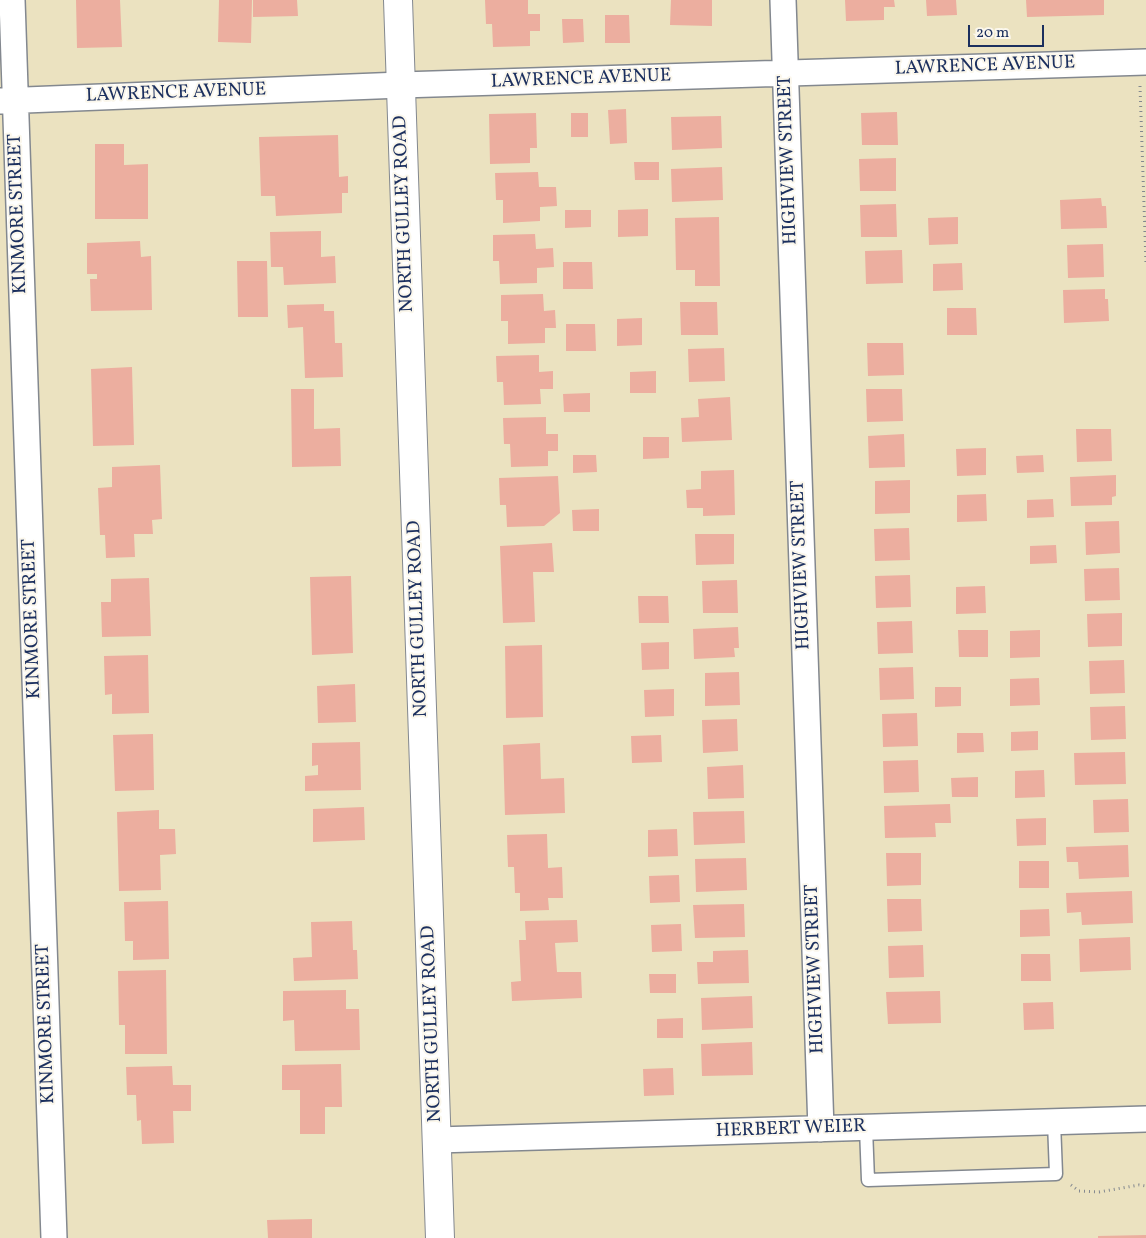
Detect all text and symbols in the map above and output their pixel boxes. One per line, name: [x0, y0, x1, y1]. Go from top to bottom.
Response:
scale bar: [971, 15, 1047, 47]
text: 20 m: [976, 23, 1009, 44]
street label: LAWRENCE AVENUE: [894, 52, 1076, 82]
street label: LAWRENCE AVENUE: [490, 65, 672, 95]
street label: HIGHVIEW STREET: [775, 75, 803, 245]
street label: LAWRENCE AVENUE: [85, 79, 267, 109]
street label: NORTH GULLEY ROAD: [390, 115, 420, 313]
street label: KINMORE STREET: [5, 133, 33, 295]
street label: HIGHVIEW STREET: [788, 480, 816, 650]
street label: NORTH GULLEY ROAD: [404, 520, 434, 718]
street label: KINMORE STREET: [19, 538, 47, 700]
street label: HIGHVIEW STREET: [802, 884, 830, 1054]
street label: NORTH GULLEY ROAD: [418, 925, 448, 1123]
street label: KINMORE STREET: [33, 943, 61, 1105]
street label: HERBERT WEIER: [716, 1116, 866, 1144]

